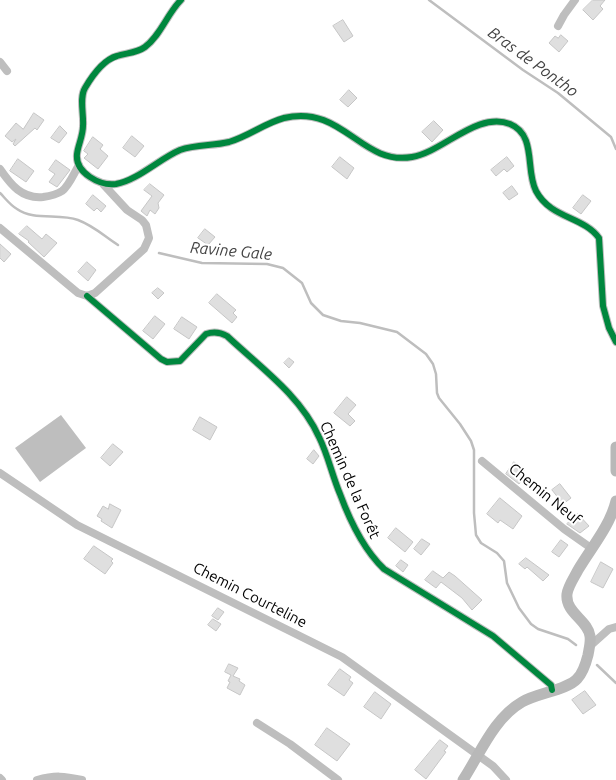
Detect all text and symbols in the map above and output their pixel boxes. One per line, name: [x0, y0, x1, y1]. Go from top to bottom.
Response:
water label: Bras de Pontho: [484, 23, 582, 101]
water label: Ravine Gale: [189, 238, 273, 264]
street label: Chemin de la Forêt: [316, 418, 384, 542]
street label: Chemin Neuf: [505, 459, 585, 529]
street label: Chemin Courteline: [190, 559, 310, 631]

